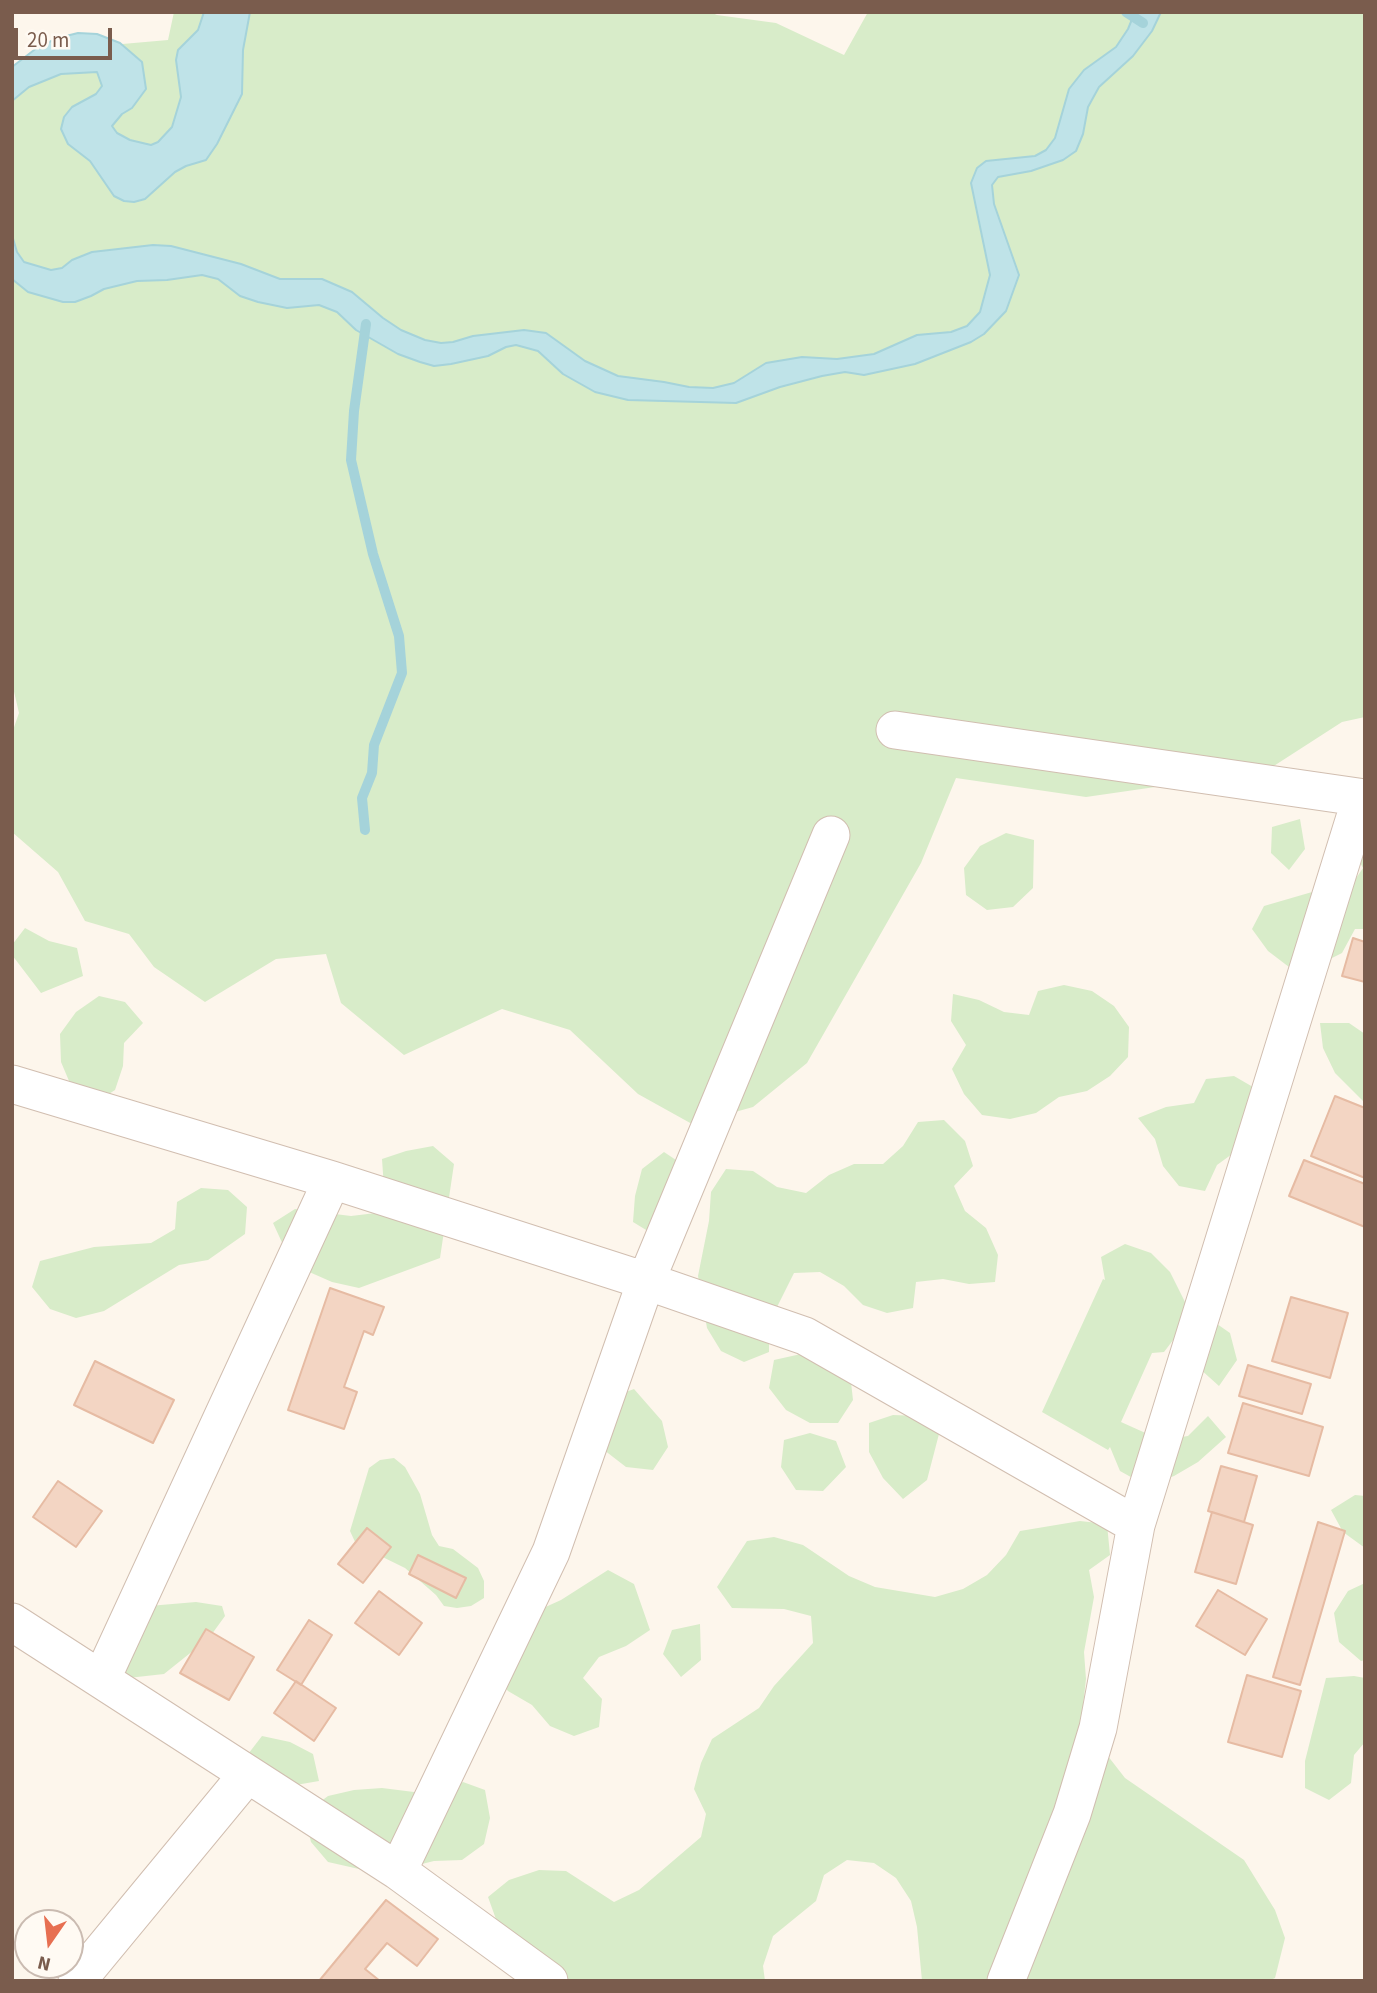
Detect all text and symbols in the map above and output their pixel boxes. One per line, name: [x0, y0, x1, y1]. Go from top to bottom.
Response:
scale bar: [18, 14, 116, 58]
text: 20 m: [27, 25, 69, 55]
north arrow: [14, 1909, 84, 1979]
text: N: [35, 1948, 54, 1978]

